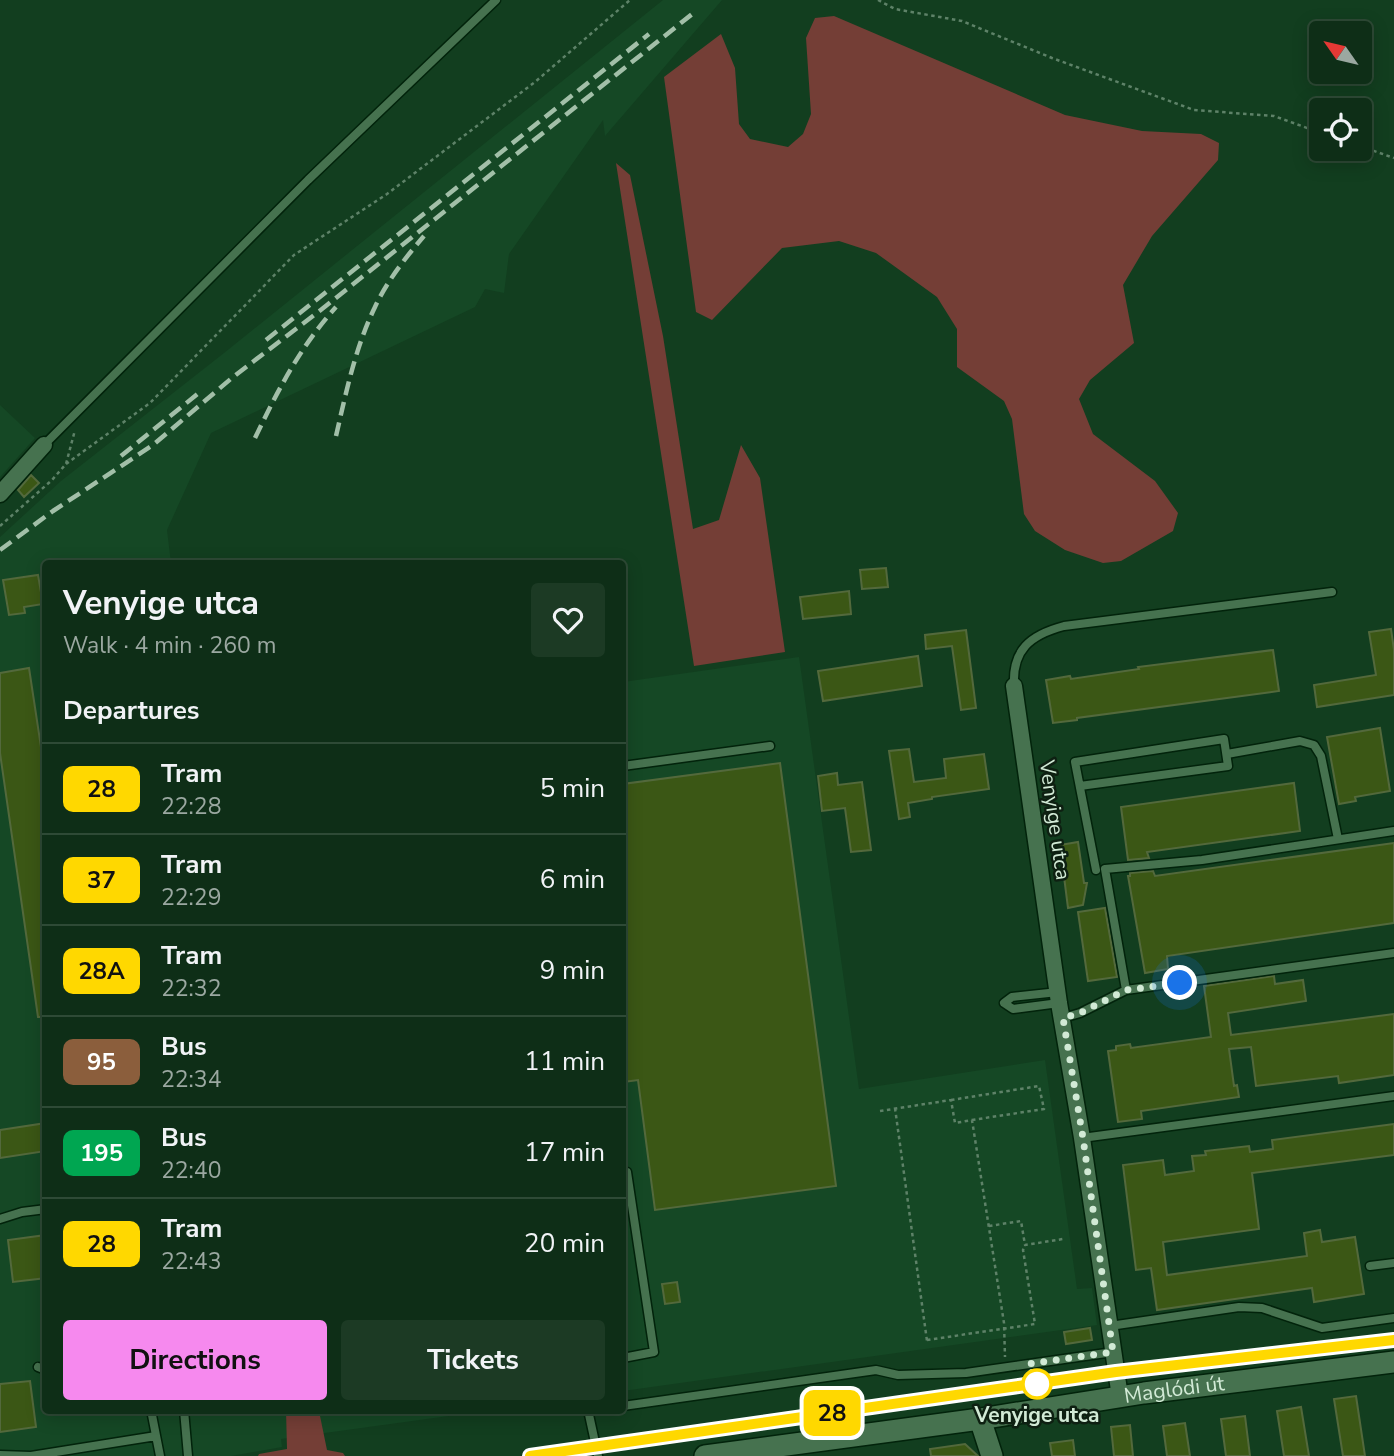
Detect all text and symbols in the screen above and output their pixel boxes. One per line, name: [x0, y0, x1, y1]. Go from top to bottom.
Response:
north arrow: [1309, 21, 1372, 84]
map controls: [1309, 21, 1372, 161]
button: locate: [1309, 98, 1372, 161]
text: Venyige utca: [63, 581, 259, 626]
button: heart: [531, 583, 605, 657]
text: Walk · 4 min · 260 m: [63, 630, 276, 661]
text: Departures: [63, 693, 199, 728]
text: Tram: [161, 756, 222, 791]
street label: Venyige utca: [1033, 757, 1077, 882]
text: 5 min: [540, 771, 605, 806]
text: 28: [87, 773, 116, 805]
text: 22:28: [161, 791, 221, 822]
text: Tram: [161, 847, 222, 882]
text: 6 min: [540, 862, 605, 897]
text: 37: [87, 864, 116, 896]
text: 22:29: [161, 882, 221, 913]
text: Tram: [161, 938, 222, 973]
text: 9 min: [540, 953, 605, 988]
text: 28A: [78, 955, 125, 987]
your location: [1162, 965, 1197, 1000]
text: 22:32: [161, 973, 221, 1004]
text: Bus: [161, 1029, 207, 1064]
text: 11 min: [524, 1044, 605, 1079]
text: 95: [87, 1046, 116, 1078]
text: 22:34: [161, 1064, 221, 1095]
text: Bus: [161, 1120, 207, 1155]
text: 17 min: [524, 1135, 605, 1170]
text: 195: [80, 1137, 123, 1169]
text: 22:40: [161, 1155, 221, 1186]
text: Tram: [161, 1211, 222, 1246]
text: 20 min: [524, 1226, 605, 1261]
text: 28: [87, 1228, 116, 1260]
text: 22:43: [161, 1246, 221, 1277]
button: Directions: [63, 1320, 327, 1400]
button: Tickets: [341, 1320, 605, 1400]
marker: Venyige utca: [1022, 1369, 1052, 1399]
street label: Maglódi út: [1122, 1369, 1227, 1410]
line badge: 28: [800, 1390, 864, 1436]
text: 28: [818, 1397, 846, 1429]
place label: Venyige utca: [974, 1401, 1099, 1429]

